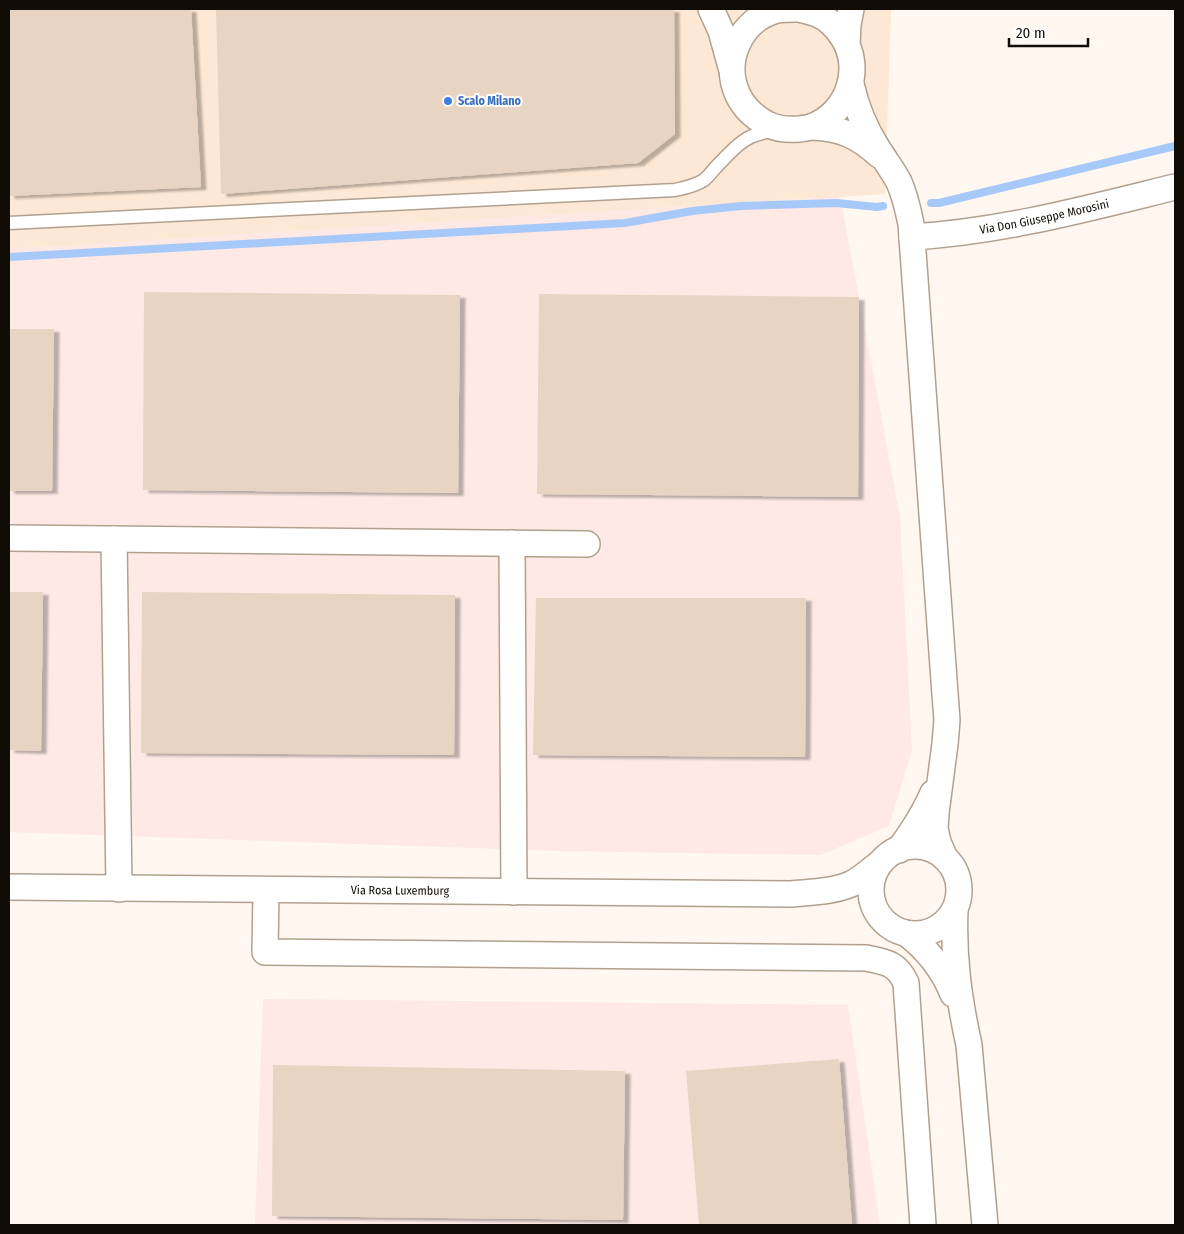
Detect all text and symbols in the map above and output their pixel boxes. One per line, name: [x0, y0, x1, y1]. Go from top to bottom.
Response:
scale bar: [1009, 15, 1088, 47]
text: 20 m: [1016, 24, 1046, 42]
place label: Scalo Milano: [458, 94, 522, 108]
marker: Scalo Milano: [442, 95, 454, 107]
street label: Via Don Giuseppe Morosini: [979, 197, 1110, 237]
street label: Via Rosa Luxemburg: [351, 883, 450, 898]

